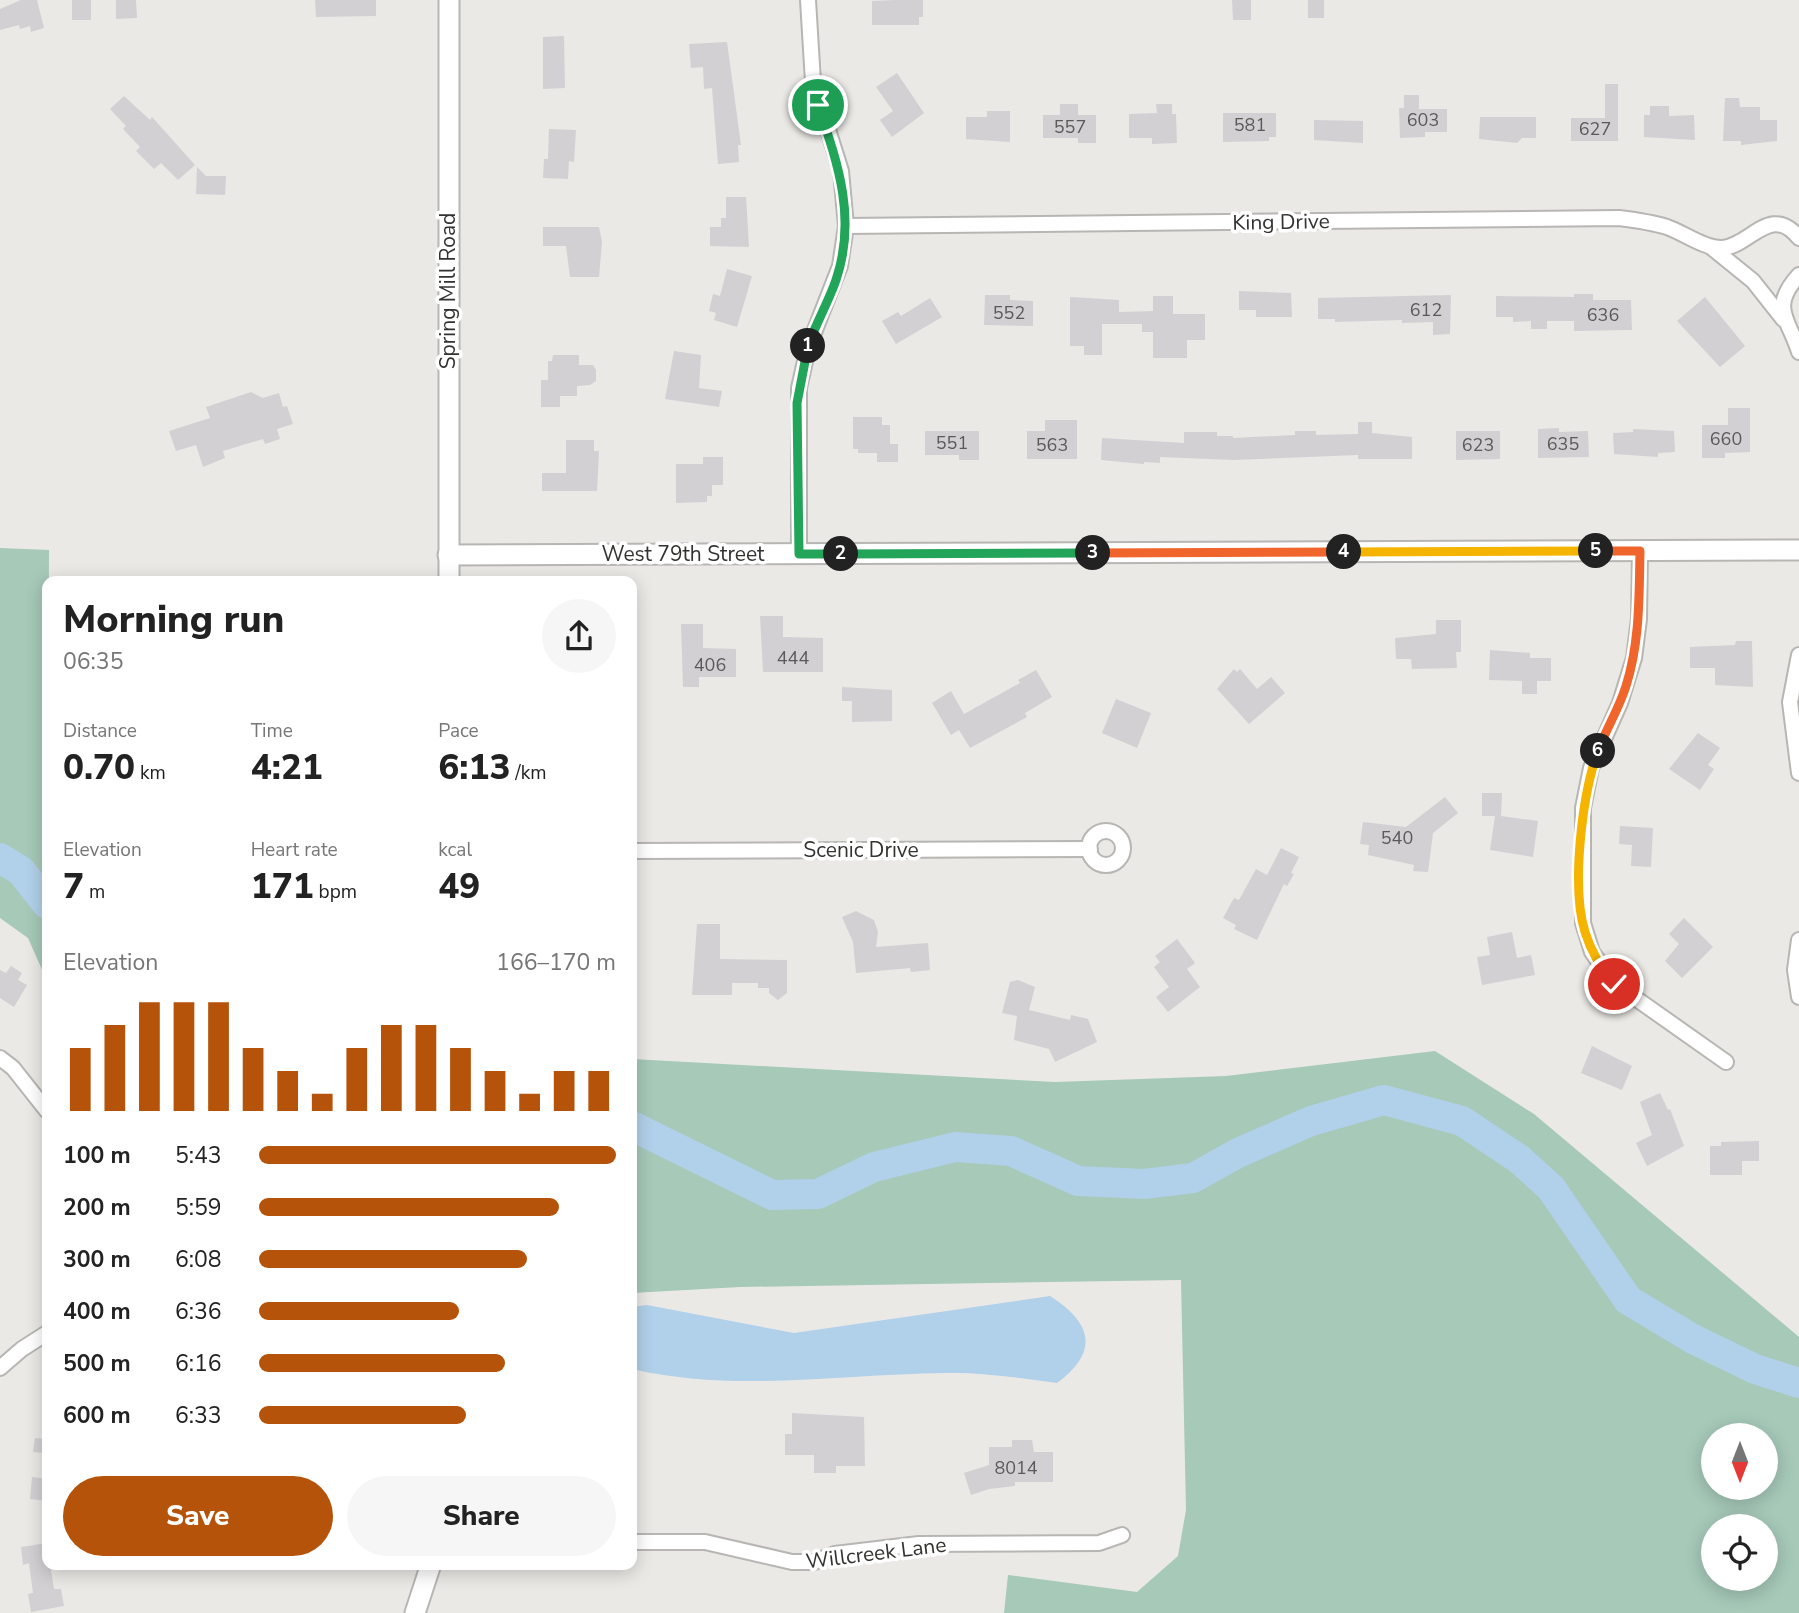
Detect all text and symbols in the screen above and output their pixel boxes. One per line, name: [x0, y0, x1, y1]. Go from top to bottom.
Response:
pin: [788, 75, 848, 135]
icon: arrive: [799, 86, 837, 124]
house number: 603: [1407, 108, 1439, 132]
house number: 581: [1234, 113, 1266, 137]
house number: 557: [1054, 115, 1086, 139]
house number: 627: [1579, 117, 1611, 141]
street label: King Drive: [1232, 207, 1330, 237]
street label: Spring Mill Road: [434, 213, 462, 369]
house number: 612: [1410, 298, 1442, 322]
house number: 552: [993, 301, 1025, 325]
house number: 636: [1587, 303, 1619, 327]
pin: 1: [790, 328, 826, 364]
text: 1: [802, 332, 813, 358]
house number: 660: [1710, 427, 1742, 451]
house number: 551: [936, 431, 968, 455]
house number: 635: [1547, 432, 1579, 456]
house number: 563: [1036, 433, 1068, 457]
house number: 623: [1462, 433, 1494, 457]
pin: 4: [1326, 534, 1362, 570]
pin: 5: [1578, 534, 1614, 568]
pin: 2: [824, 536, 858, 572]
pin: 3: [1076, 536, 1110, 570]
text: 5: [1590, 537, 1601, 563]
text: 4: [1338, 538, 1349, 564]
text: 3: [1087, 539, 1098, 565]
street label: West 79th Street: [602, 540, 765, 568]
text: 2: [835, 540, 846, 566]
text: Morning run: [63, 594, 284, 645]
button: share: [542, 599, 616, 673]
text: 06:35: [63, 646, 123, 677]
house number: 444: [777, 646, 809, 670]
house number: 406: [694, 653, 726, 677]
text: Distance: [63, 718, 137, 744]
text: Time: [251, 718, 293, 744]
text: Pace: [438, 718, 479, 744]
pin: 6: [1580, 734, 1616, 768]
text: 6: [1592, 737, 1603, 763]
text: 0.70: [63, 744, 135, 791]
text: 4:21: [251, 744, 323, 791]
text: 6:13: [438, 744, 510, 791]
text: km: [135, 760, 166, 786]
text: /km: [510, 760, 546, 786]
house number: 540: [1381, 826, 1413, 850]
street label: Scenic Drive: [803, 836, 919, 864]
text: Elevation: [63, 837, 142, 863]
text: Heart rate: [251, 837, 338, 863]
text: kcal: [438, 837, 472, 863]
text: 7: [63, 863, 84, 910]
text: 171: [251, 863, 314, 910]
text: 49: [438, 863, 480, 910]
text: m: [84, 879, 105, 905]
text: bpm: [314, 879, 357, 905]
text: Elevation: [63, 947, 158, 978]
text: 166–170 m: [496, 947, 616, 978]
pin: [1584, 954, 1644, 1014]
icon: check: [1595, 965, 1633, 1003]
text: 100 m: [63, 1140, 131, 1171]
text: 5:43: [175, 1140, 222, 1171]
text: 200 m: [63, 1192, 131, 1223]
text: 5:59: [175, 1192, 222, 1223]
text: 300 m: [63, 1244, 131, 1275]
text: 6:08: [175, 1244, 222, 1275]
text: 400 m: [63, 1296, 131, 1327]
text: 6:36: [175, 1296, 222, 1327]
text: 500 m: [63, 1348, 131, 1379]
text: 6:16: [175, 1348, 222, 1379]
text: 600 m: [63, 1400, 131, 1431]
text: 6:33: [175, 1400, 222, 1431]
north arrow: [1701, 1423, 1778, 1500]
map controls: [1701, 1423, 1778, 1591]
house number: 8014: [994, 1456, 1038, 1480]
button: Save: [63, 1476, 333, 1556]
button: Share: [347, 1476, 616, 1556]
button: locate: [1701, 1514, 1778, 1591]
street label: Willcreek Lane: [804, 1530, 948, 1576]

